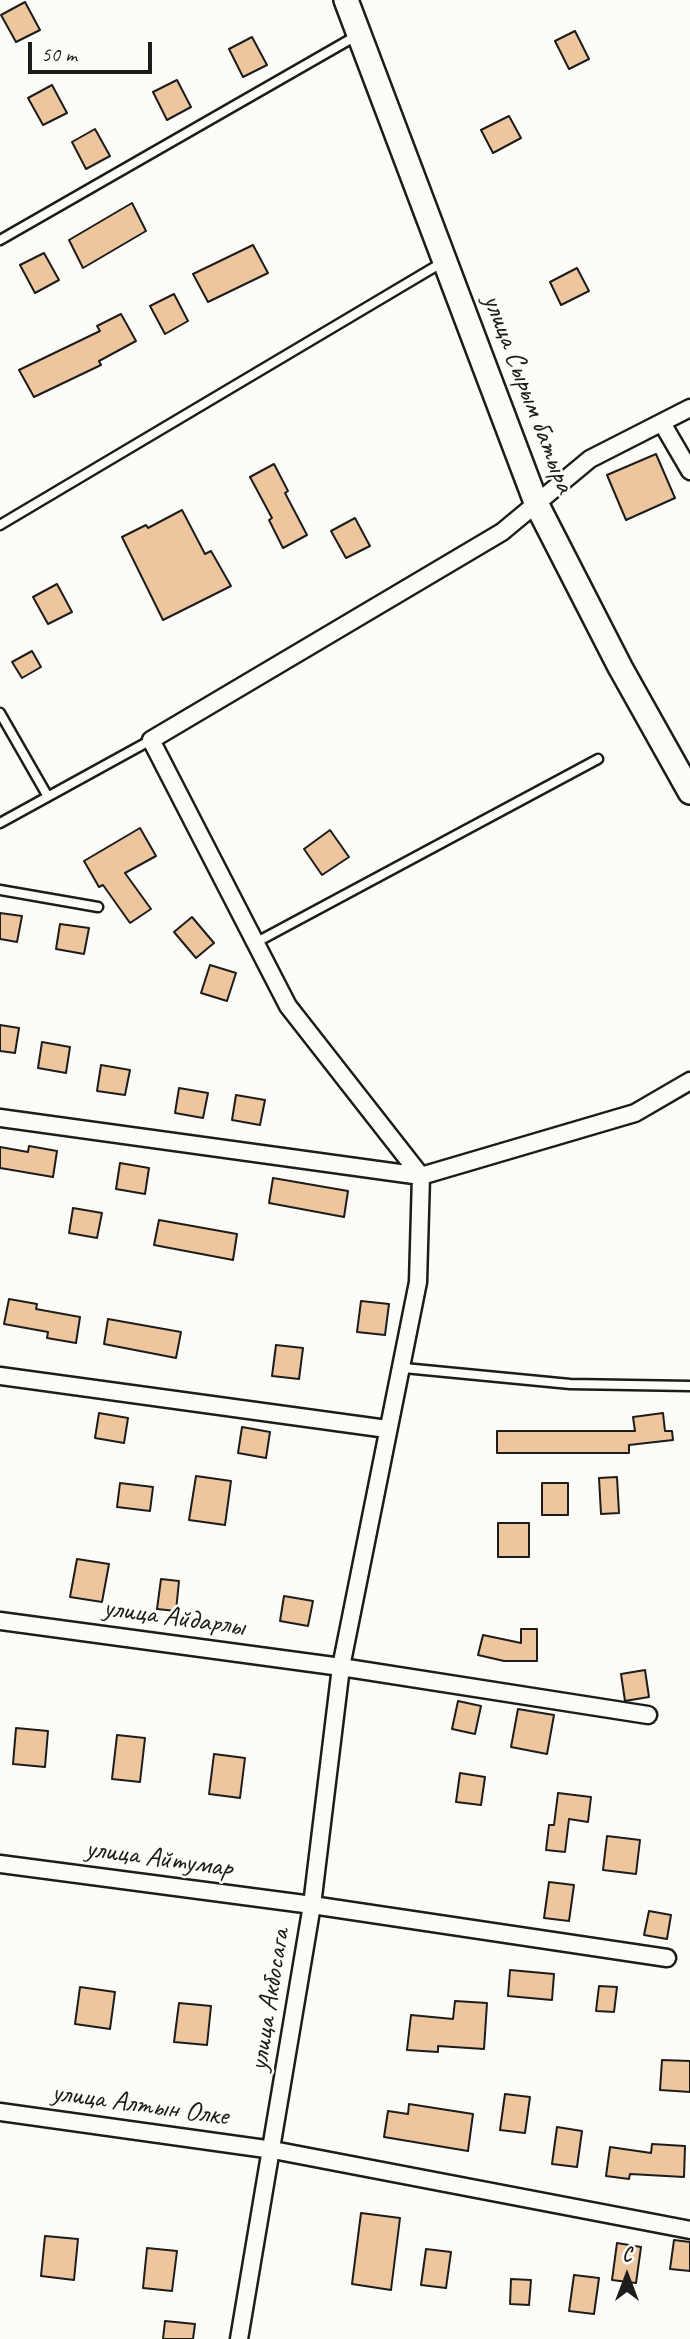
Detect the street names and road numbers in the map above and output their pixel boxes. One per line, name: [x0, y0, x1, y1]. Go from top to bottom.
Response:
street label: улица Сырым батыра: [475, 290, 581, 498]
street label: улица Айдарлы: [101, 1591, 247, 1645]
street label: улица Айтумар: [83, 1832, 235, 1886]
street label: улица Акбосага: [242, 1927, 298, 2073]
street label: улица Алтын Олке: [50, 2076, 230, 2134]

